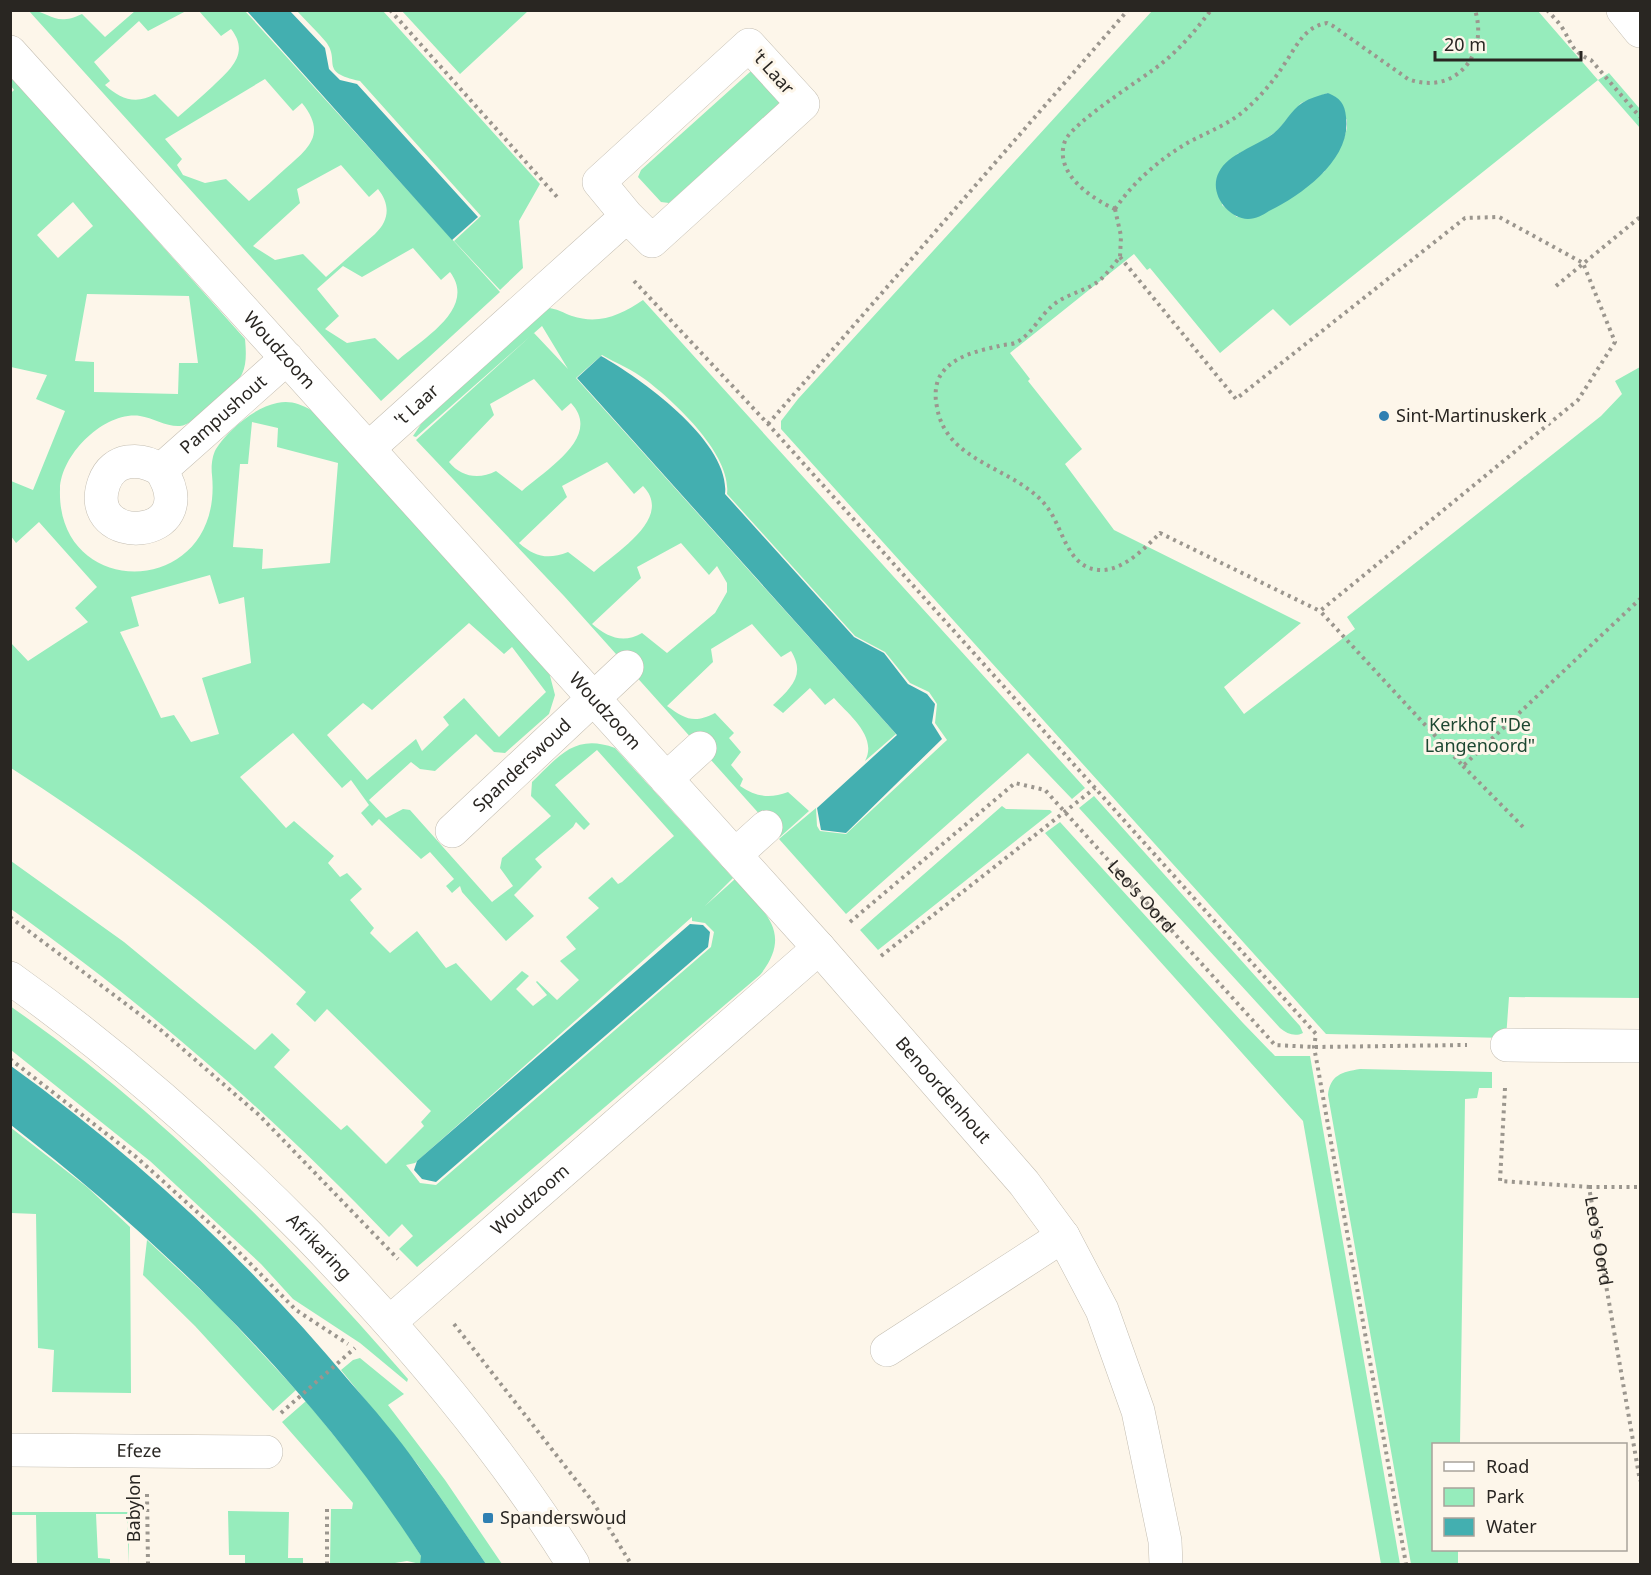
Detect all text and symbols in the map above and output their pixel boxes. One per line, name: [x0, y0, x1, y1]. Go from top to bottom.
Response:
scale bar: [1435, 24, 1580, 62]
text: 20 m: [1444, 32, 1486, 56]
street label: 't Laar: [747, 44, 801, 99]
street label: Woudzoom: [239, 306, 321, 394]
street label: Pampushout: [174, 369, 271, 459]
street label: 't Laar: [388, 378, 444, 431]
place label: Sint-Martinuskerk: [1396, 403, 1547, 427]
marker: Sint-Martinuskerk: [1377, 409, 1391, 423]
street label: Woudzoom: [565, 667, 647, 754]
park label: Kerkhof "De Langenoord": [1425, 712, 1535, 757]
street label: Spanderswoud: [467, 713, 576, 817]
street label: Leo's Oord: [1103, 854, 1181, 937]
street label: Benoordenhout: [891, 1031, 997, 1148]
street label: Woudzoom: [485, 1158, 574, 1240]
street label: Leo's Oord: [1580, 1194, 1619, 1287]
street label: Afrikaring: [282, 1207, 357, 1285]
street label: Efeze: [116, 1438, 162, 1462]
legend: [1432, 1443, 1627, 1551]
text: Road: [1486, 1454, 1529, 1478]
street label: Babylon: [121, 1474, 145, 1542]
text: Park: [1486, 1484, 1524, 1508]
place label: Spanderswoud: [500, 1505, 627, 1529]
marker: Spanderswoud: [481, 1511, 495, 1525]
text: Water: [1486, 1514, 1537, 1538]

